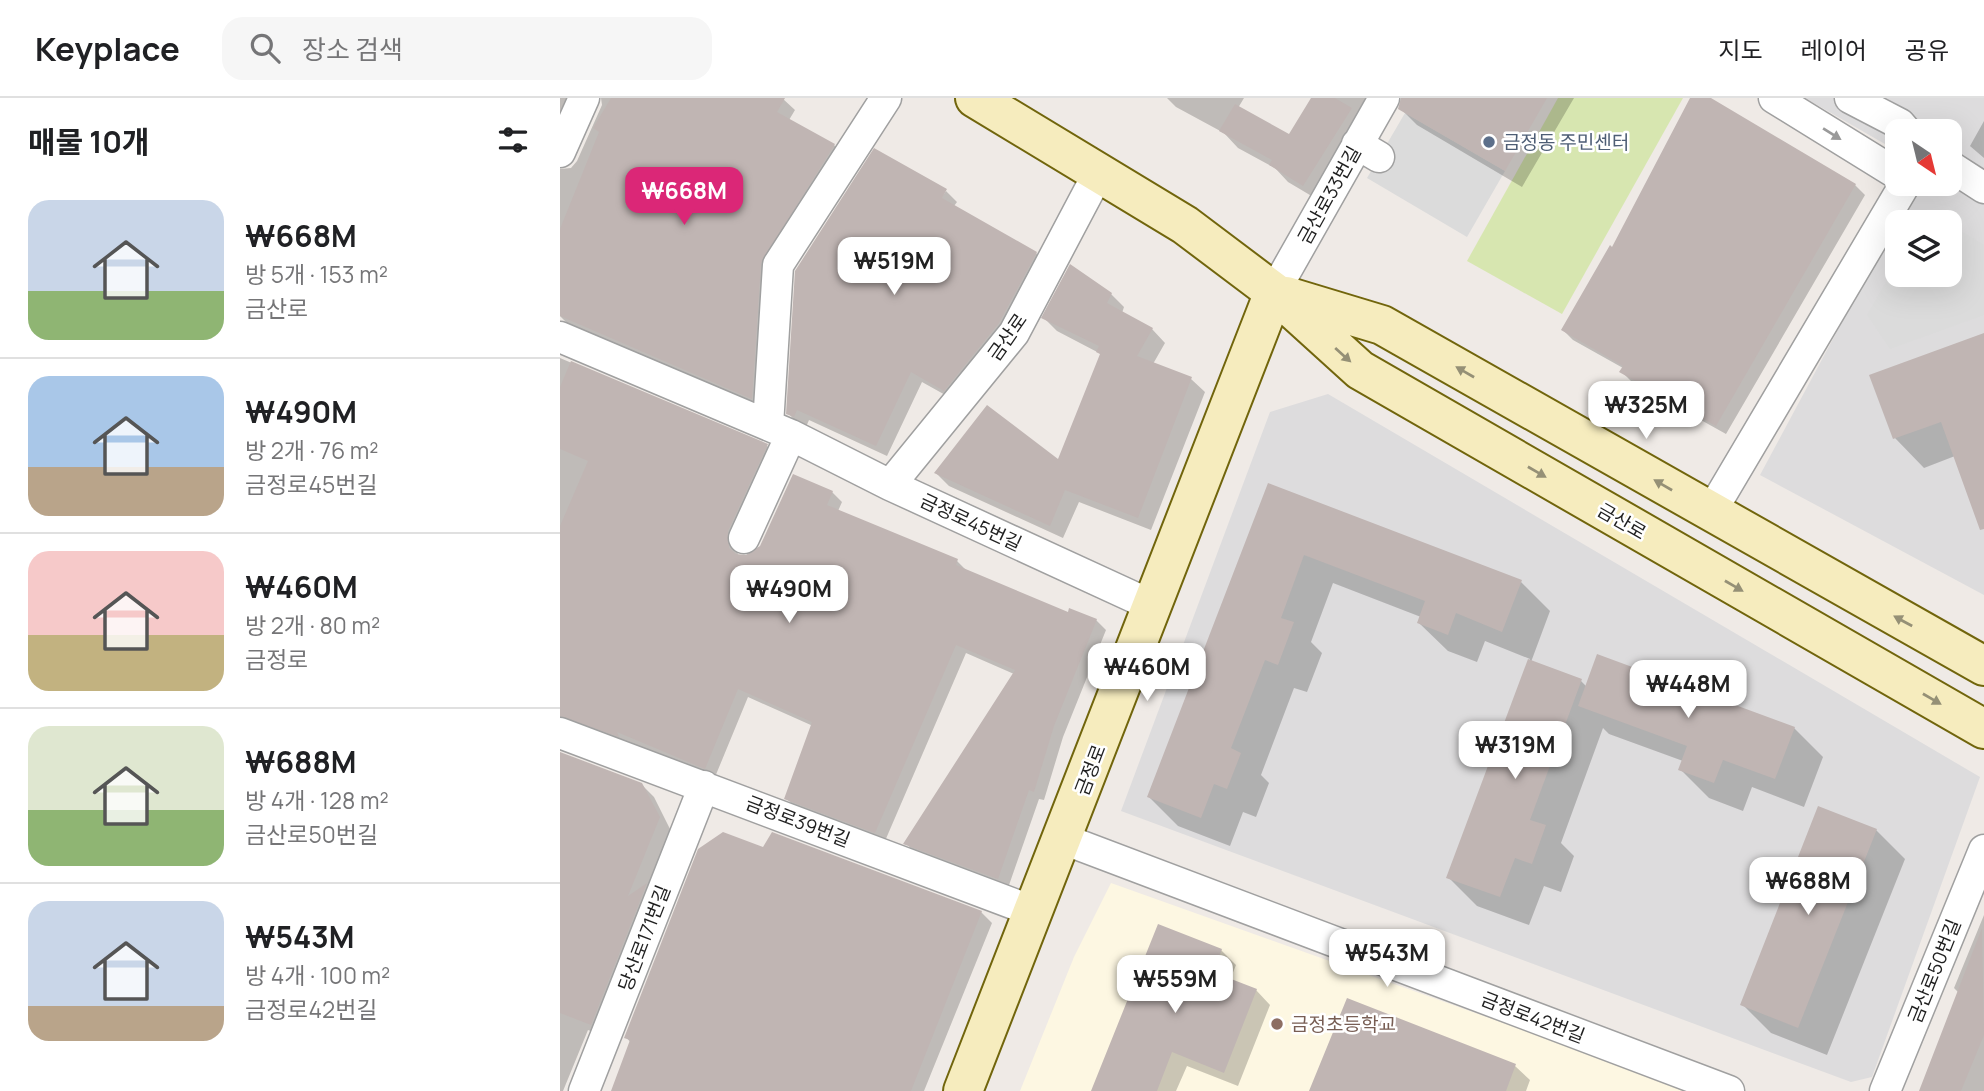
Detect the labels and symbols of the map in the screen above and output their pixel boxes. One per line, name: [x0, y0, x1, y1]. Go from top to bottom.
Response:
north arrow: [1885, 119, 1962, 196]
one-way arrow: [1822, 127, 1842, 140]
place label: 금정동 주민센터: [1503, 129, 1629, 155]
marker: 금정동 주민센터: [1481, 134, 1497, 150]
street label: 금산로33번길: [1291, 141, 1367, 249]
pin: ₩668M: [635, 167, 733, 227]
pin: ₩519M: [845, 238, 943, 297]
street label: 금산로: [981, 308, 1033, 366]
one-way arrow: [1334, 346, 1351, 362]
one-way arrow: [1455, 366, 1474, 379]
pin: ₩325M: [1597, 382, 1695, 441]
one-way arrow: [1528, 466, 1547, 478]
one-way arrow: [1653, 479, 1672, 491]
street label: 금정로45번길: [916, 487, 1026, 557]
street label: 금산로: [1593, 497, 1651, 545]
pin: ₩490M: [740, 566, 838, 625]
one-way arrow: [1725, 580, 1744, 592]
one-way arrow: [1894, 615, 1913, 627]
pin: ₩460M: [1098, 644, 1196, 703]
pin: ₩448M: [1639, 660, 1737, 720]
one-way arrow: [1922, 693, 1941, 705]
pin: ₩319M: [1466, 722, 1564, 781]
street label: 금정로: [1068, 741, 1112, 799]
street label: 금정로39번길: [742, 789, 854, 853]
pin: ₩688M: [1759, 858, 1857, 917]
street label: 당산로171번길: [612, 881, 676, 995]
street label: 금산로50번길: [1901, 915, 1967, 1027]
pin: ₩543M: [1338, 930, 1436, 989]
pin: ₩559M: [1126, 956, 1224, 1015]
street label: 금정로42번길: [1477, 985, 1589, 1049]
place label: 금정초등학교: [1291, 1011, 1396, 1037]
marker: 금정초등학교: [1269, 1016, 1285, 1032]

